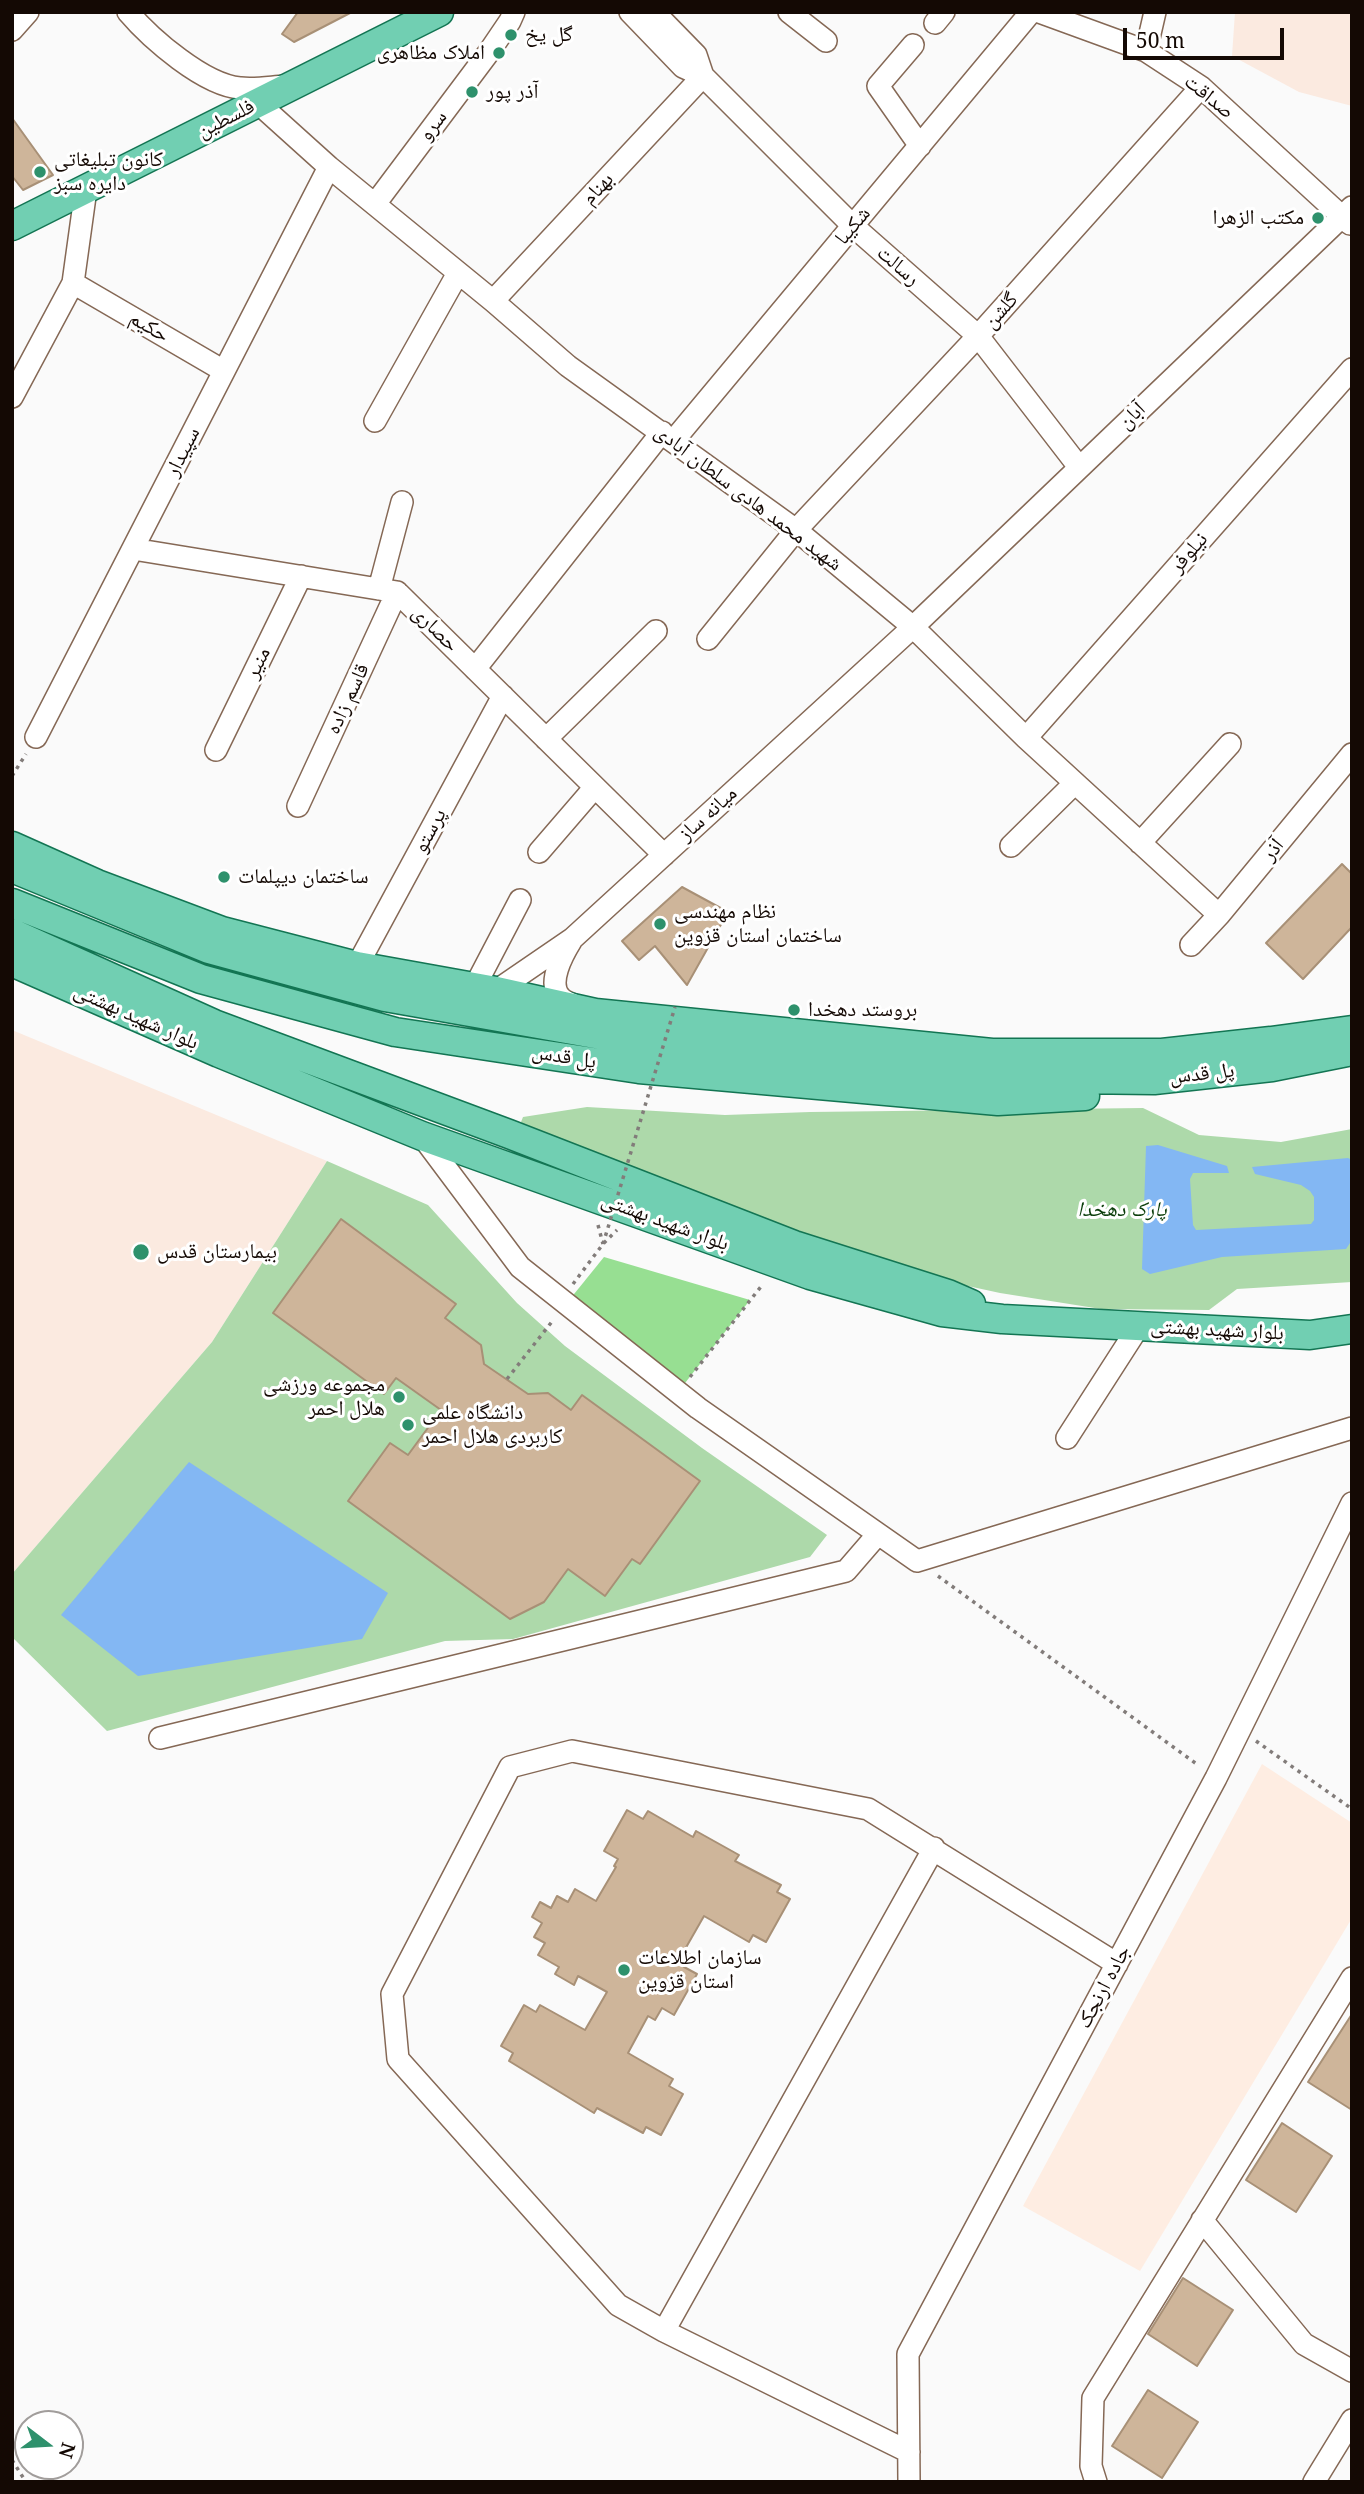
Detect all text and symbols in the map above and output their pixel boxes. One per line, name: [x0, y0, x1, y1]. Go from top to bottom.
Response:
scale bar: [1126, 14, 1287, 58]
place label: گل یخ: [525, 22, 573, 48]
text: 50 m: [1136, 26, 1185, 54]
marker: گل یخ: [503, 27, 519, 43]
place label: املاک مظاهری: [377, 40, 485, 66]
marker: املاک مظاهری: [491, 45, 507, 61]
street label: صداقت: [1179, 69, 1239, 125]
place label: آذر پور: [486, 79, 538, 105]
marker: آذر پور: [464, 84, 480, 100]
street label: فلسطین: [193, 94, 259, 144]
street label: سرو: [413, 106, 453, 146]
place label: کانون تبلیغاتی دایره سبز: [54, 147, 163, 197]
marker: کانون تبلیغاتی دایره سبز: [32, 164, 48, 180]
street label: بهنام: [577, 167, 619, 211]
street label: شکیبا: [830, 202, 876, 250]
place label: مکتب الزهرا: [1213, 205, 1304, 231]
marker: مکتب الزهرا: [1310, 210, 1326, 226]
street label: رسالت: [871, 240, 925, 292]
street label: گلشن: [978, 288, 1024, 334]
street label: حکیم: [125, 306, 173, 348]
street label: آبان: [1113, 397, 1151, 435]
street label: شهید محمد هادی سلطان آبادی: [649, 419, 847, 577]
street label: سپیدار: [160, 423, 206, 481]
street label: نیلوفر: [1165, 528, 1213, 578]
street label: حصاری: [406, 600, 464, 658]
street label: منیر: [240, 643, 276, 683]
street label: قاسم زاده: [321, 660, 375, 738]
street label: میانه ساز: [673, 781, 743, 847]
street label: پرستو: [408, 804, 452, 858]
street label: آذر: [1256, 834, 1290, 866]
place label: ساختمان دیپلمات: [238, 864, 369, 890]
marker: ساختمان دیپلمات: [216, 869, 232, 885]
place label: نظام مهندسی ساختمان استان قزوین: [674, 899, 842, 949]
marker: نظام مهندسی ساختمان استان قزوین: [652, 916, 668, 932]
street label: بلوار شهید بهشتی: [70, 978, 202, 1056]
place label: بروستد دهخدا: [808, 997, 917, 1023]
marker: بروستد دهخدا: [786, 1002, 802, 1018]
street label: پل قدس: [530, 1039, 598, 1075]
street label: پل قدس: [1168, 1058, 1236, 1090]
street label: بلوار شهید بهشتی: [598, 1187, 732, 1257]
park label: پارک دهخدا: [1077, 1197, 1167, 1223]
place label: بیمارستان قدس: [157, 1239, 277, 1265]
marker: بیمارستان قدس: [131, 1242, 151, 1262]
street label: بلوار شهید بهشتی: [1150, 1314, 1284, 1346]
place label: مجموعه ورزشی هلال احمر: [263, 1372, 385, 1422]
marker: مجموعه ورزشی هلال احمر: [391, 1389, 407, 1405]
place label: دانشگاه علمی کاربردی هلال احمر: [422, 1400, 562, 1450]
marker: دانشگاه علمی کاربردی هلال احمر: [400, 1417, 416, 1433]
street label: جاده ارنجک: [1072, 1941, 1136, 2033]
place label: سازمان اطلاعات استان قزوین: [638, 1945, 762, 1995]
marker: سازمان اطلاعات استان قزوین: [616, 1962, 632, 1978]
north arrow: [14, 2410, 84, 2480]
text: N: [53, 2440, 82, 2462]

